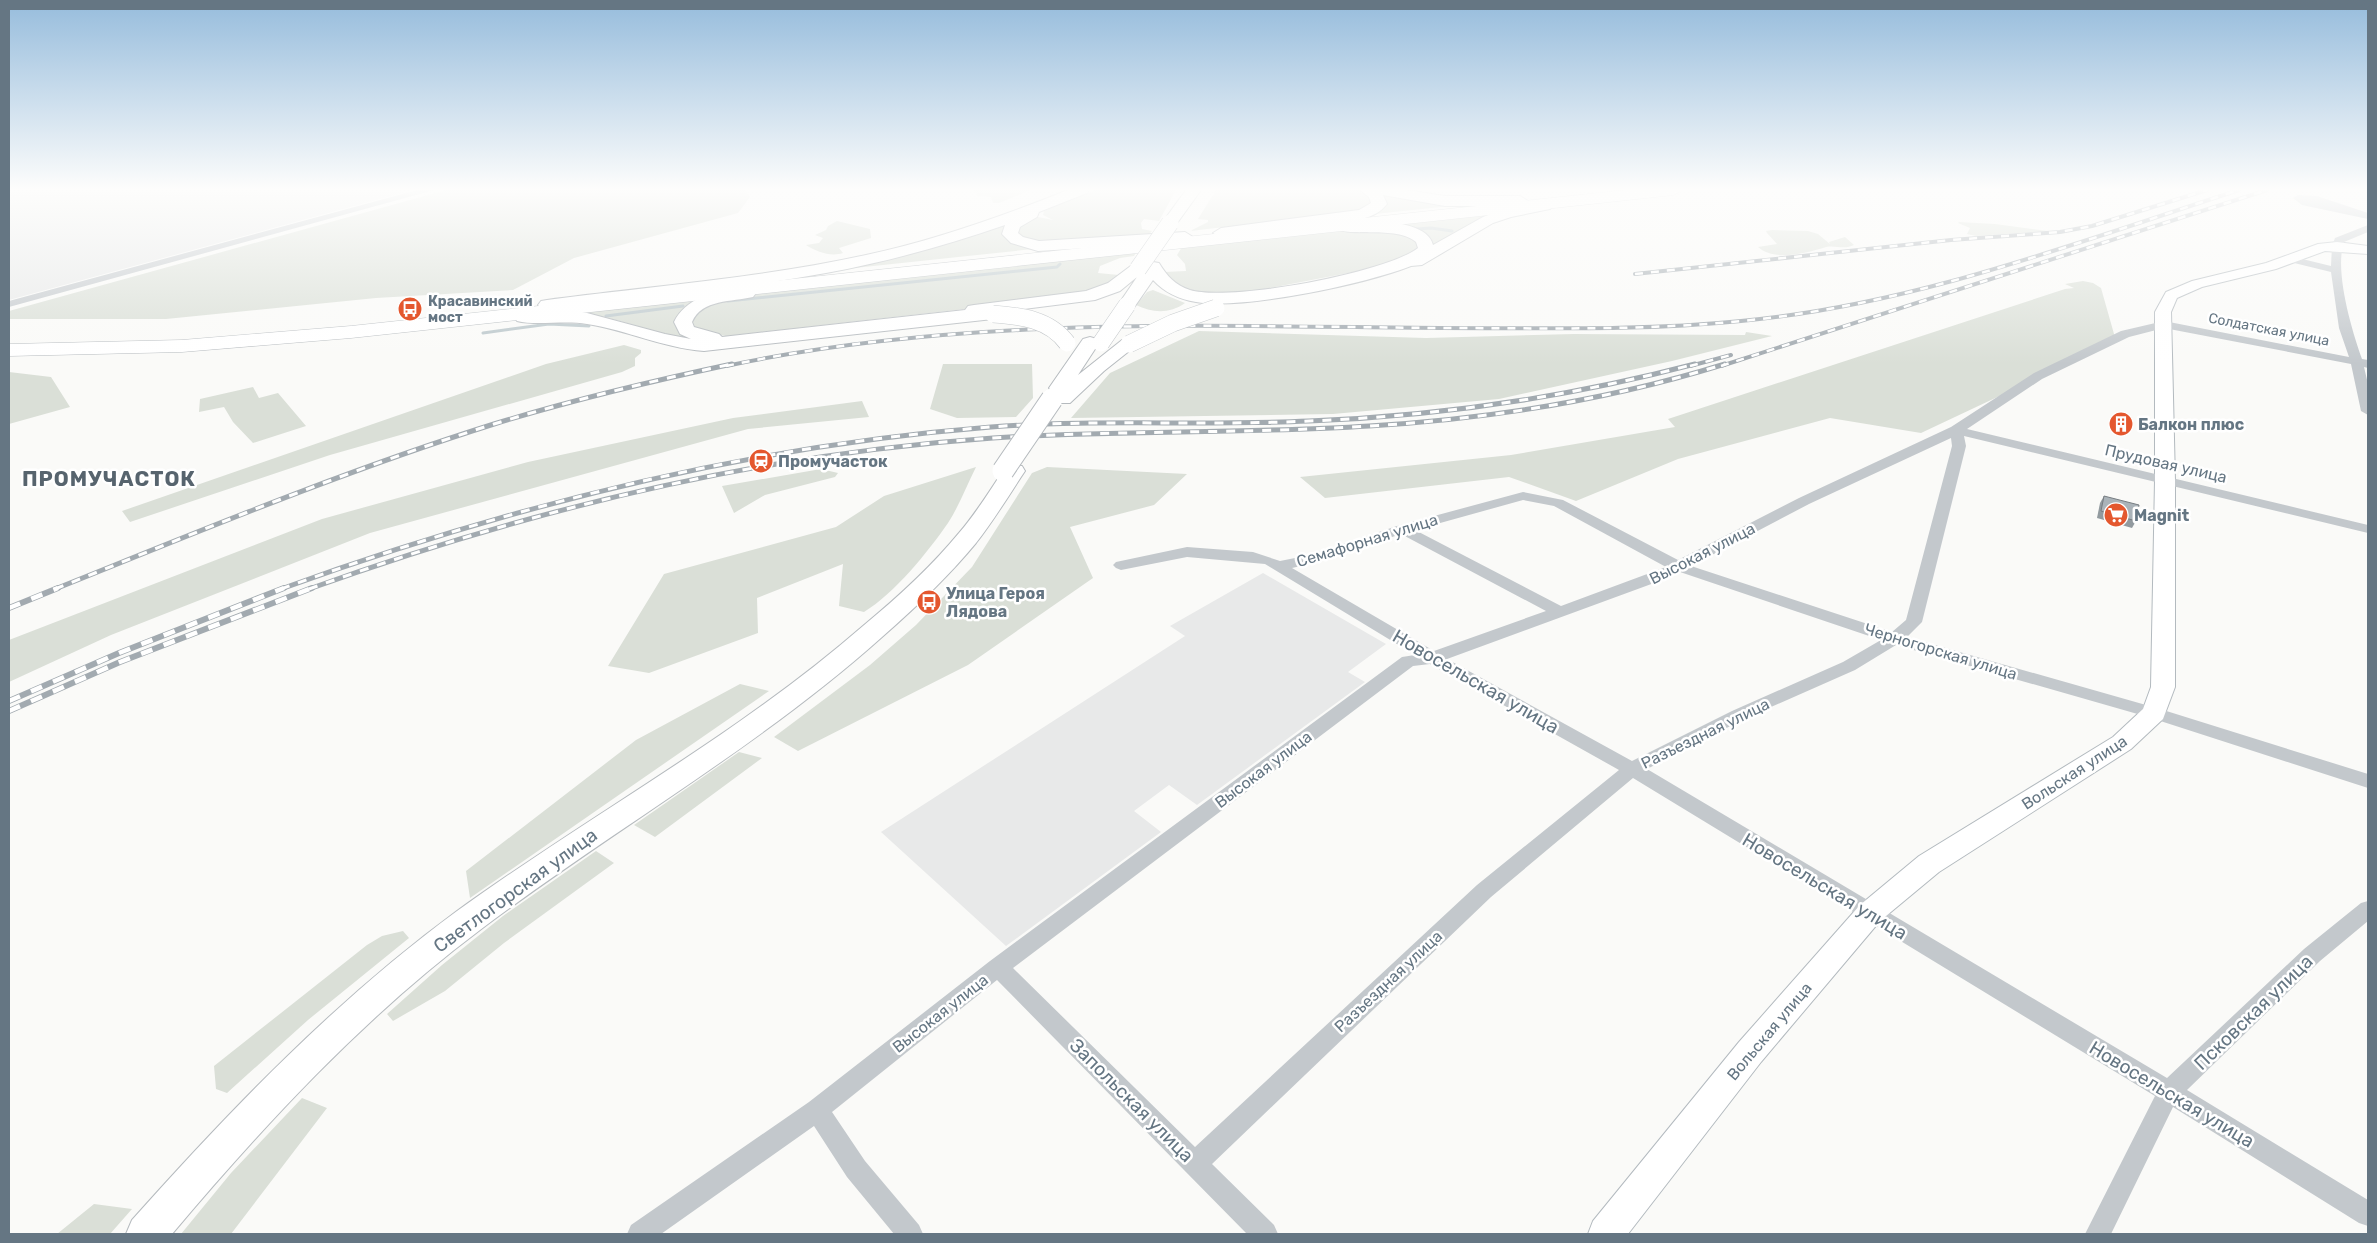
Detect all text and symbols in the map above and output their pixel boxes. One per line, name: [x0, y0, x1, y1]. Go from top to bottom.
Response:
place label: Красавинский мост: [428, 293, 532, 326]
bus stop icon: Красавинский мост: [397, 296, 423, 322]
street label: Солдатская улица: [2207, 309, 2331, 350]
building icon: Балкон плюс: [2108, 411, 2134, 437]
place label: Балкон плюс: [2138, 415, 2244, 434]
street label: Прудовая улица: [2103, 440, 2229, 487]
station icon: Промучасток: [748, 448, 774, 474]
place label: Промучасток: [778, 452, 888, 471]
district label: ПРОМУЧАСТОК: [22, 466, 196, 491]
supermarket icon: Magnit: [2103, 502, 2129, 528]
place label: Magnit: [2134, 506, 2190, 525]
street label: Семафорная улица: [1294, 510, 1440, 571]
street label: Высокая улица: [1646, 519, 1758, 588]
place label: Улица Героя Лядова: [946, 584, 1045, 621]
bus stop icon: Улица Героя Лядова: [916, 589, 942, 615]
street label: Черногорская улица: [1862, 619, 2019, 684]
street label: Новосельская улица: [1388, 624, 1563, 739]
street label: Разъездная улица: [1638, 694, 1772, 773]
street label: Высокая улица: [1211, 727, 1315, 812]
street label: Вольская улица: [2018, 731, 2131, 814]
street label: Светлогорская улица: [429, 823, 602, 957]
street label: Новосельская улица: [1738, 828, 1911, 945]
street label: Разъездная улица: [1331, 927, 1446, 1036]
street label: Псковская улица: [2189, 950, 2318, 1075]
street label: Высокая улица: [889, 970, 992, 1057]
street label: Вольская улица: [1723, 979, 1816, 1084]
street label: Запольская улица: [1065, 1034, 1198, 1167]
street label: Новосельская улица: [2085, 1036, 2258, 1153]

